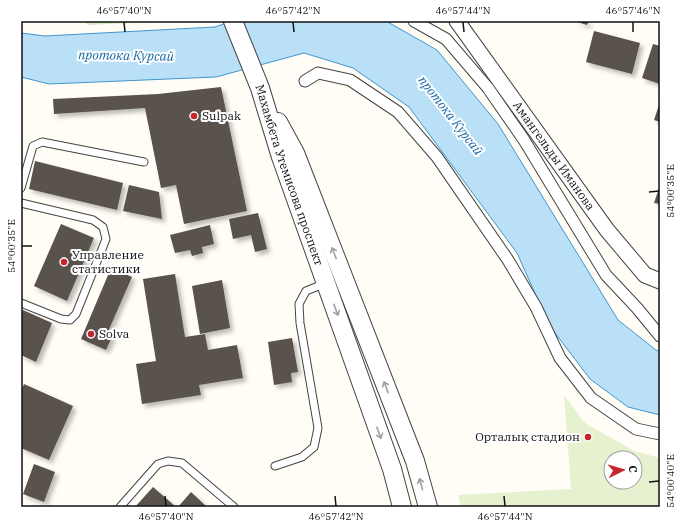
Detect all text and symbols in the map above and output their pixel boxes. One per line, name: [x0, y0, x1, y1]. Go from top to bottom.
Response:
text: 46°57'40"N: [97, 4, 152, 17]
text: 46°57'42"N: [266, 4, 321, 17]
text: 46°57'44"N: [436, 4, 491, 17]
text: 46°57'46"N: [606, 4, 661, 17]
water label: протока Курсай: [78, 46, 175, 65]
water label: протока Курсай: [414, 72, 487, 159]
street label: Махамбета Утемисова проспект: [252, 82, 327, 268]
street label: Амангельды Иманова: [510, 98, 599, 213]
place label: Sulpak: [202, 108, 241, 123]
marker: Sulpak: [189, 111, 199, 121]
text: 54°00'35"E: [664, 164, 677, 218]
text: 54°00'35"E: [5, 219, 18, 273]
place label: Управление статистики: [72, 247, 144, 276]
one-way arrow: [329, 247, 337, 259]
marker: Управление статистики: [59, 257, 69, 267]
one-way arrow: [332, 304, 340, 316]
place label: Solva: [99, 326, 130, 341]
marker: Solva: [86, 329, 96, 339]
one-way arrow: [382, 381, 390, 393]
one-way arrow: [376, 426, 384, 438]
place label: Орталық стадион: [475, 429, 580, 444]
marker: Орталық стадион: [583, 432, 593, 442]
north arrow: [603, 450, 643, 490]
text: 54°00'40"E: [664, 454, 677, 508]
text: С: [626, 465, 640, 473]
one-way arrow: [417, 478, 424, 491]
text: 46°57'40"N: [139, 510, 194, 523]
text: 46°57'42"N: [309, 510, 364, 523]
text: 46°57'44"N: [478, 510, 533, 523]

